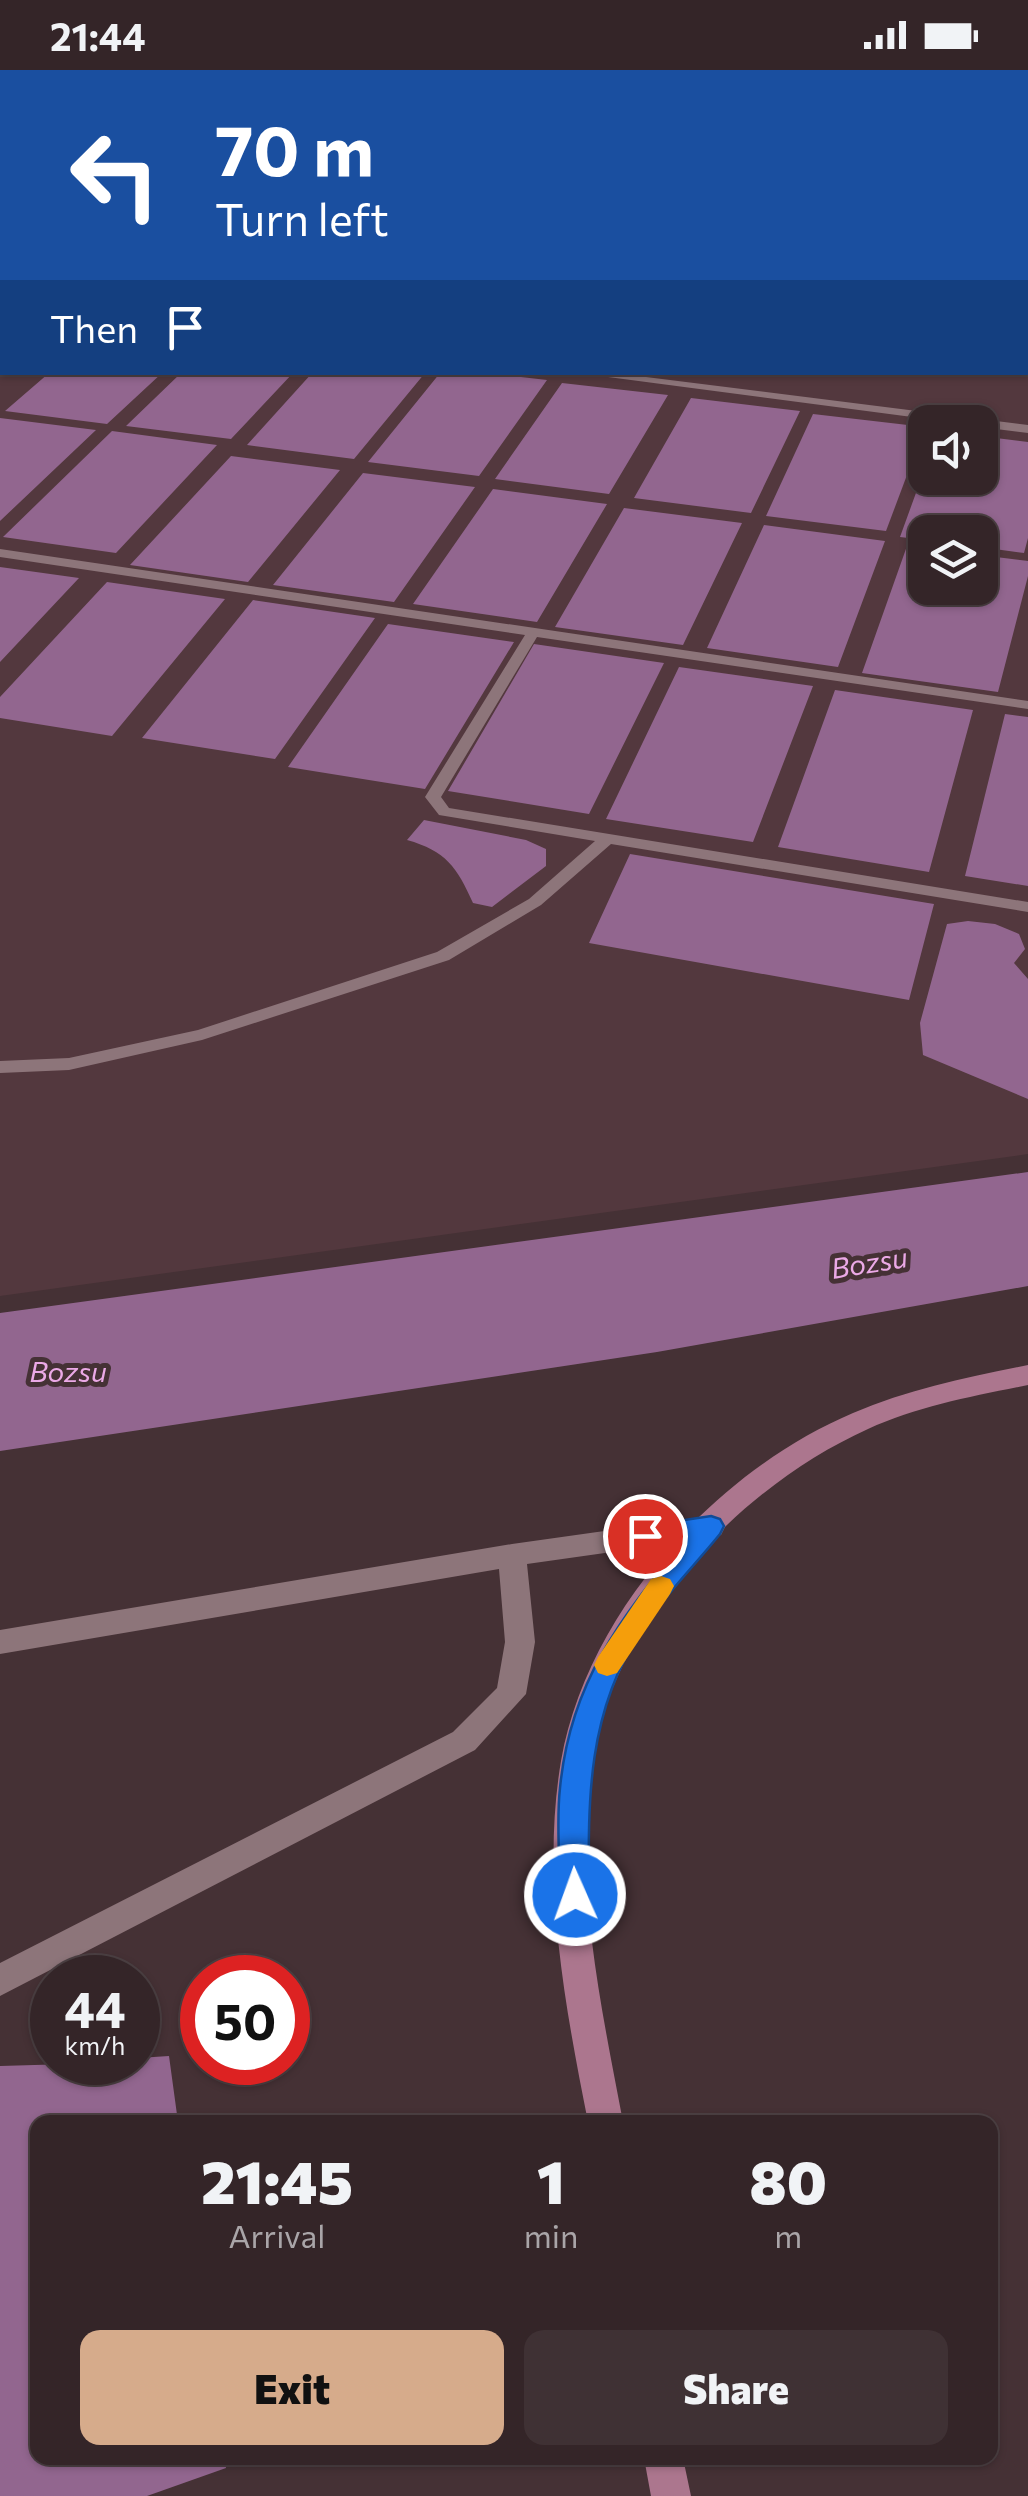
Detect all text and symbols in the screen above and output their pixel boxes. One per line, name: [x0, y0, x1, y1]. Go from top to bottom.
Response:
text: 21:44: [50, 12, 146, 59]
text: 70 m: [215, 105, 374, 190]
icon: left: [50, 110, 180, 240]
text: Turn left: [215, 190, 389, 245]
icon: arrive: [158, 300, 213, 355]
text: Then: [50, 304, 138, 351]
map controls: [908, 405, 998, 605]
button: sound: [908, 405, 998, 495]
button: layers: [908, 515, 998, 605]
water label: Bozsu: [828, 1239, 910, 1285]
water label: Bozsu: [29, 1354, 107, 1388]
pin: [603, 1494, 688, 1579]
icon: arrive: [618, 1509, 673, 1564]
position arrow: [523, 1843, 627, 1947]
speed limit sign: 50: [180, 1955, 310, 2085]
text: 44: [64, 1977, 126, 2038]
text: km/h: [65, 2030, 125, 2060]
text: 21:45: [201, 2143, 353, 2216]
text: 1: [537, 2143, 565, 2216]
text: 80: [749, 2143, 827, 2216]
text: Arrival: [229, 2215, 325, 2255]
text: min: [524, 2215, 578, 2255]
text: m: [774, 2215, 802, 2255]
button: Exit: [80, 2330, 504, 2445]
button: Share: [524, 2330, 948, 2445]

